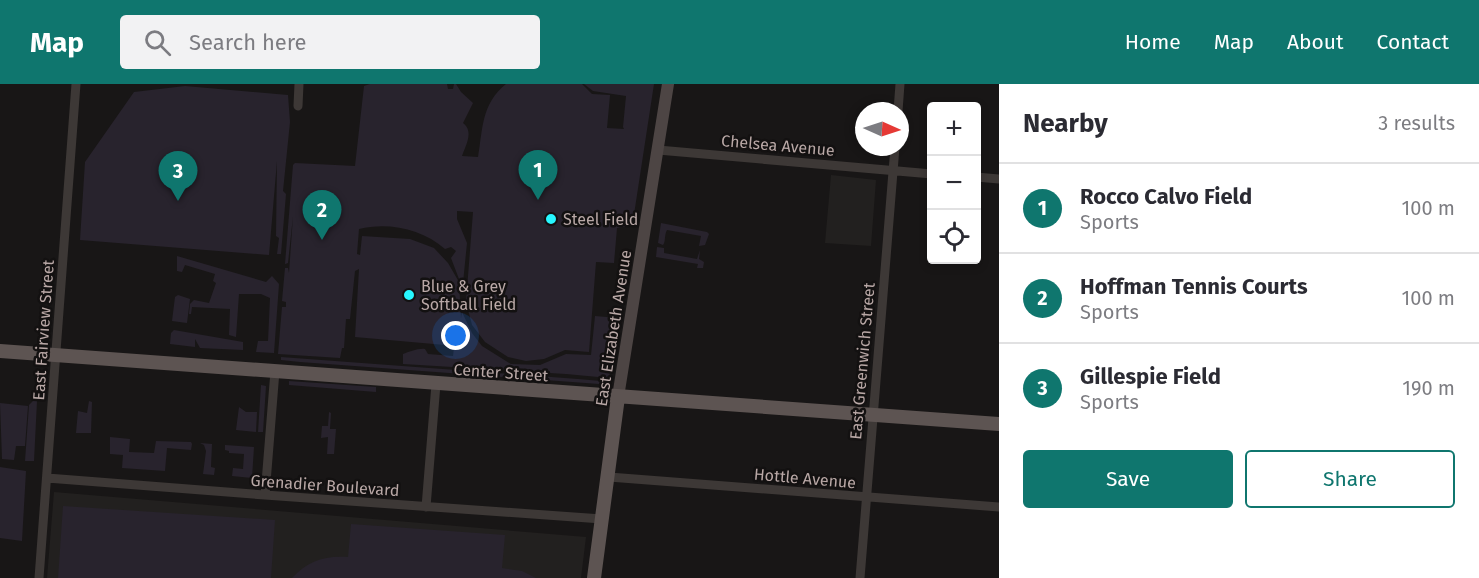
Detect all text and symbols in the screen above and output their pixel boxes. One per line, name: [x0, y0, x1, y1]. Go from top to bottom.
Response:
search box: [120, 15, 540, 69]
text: Map: [30, 26, 84, 59]
icon: search: [141, 26, 174, 59]
text: Search here: [189, 29, 307, 56]
text: Home: [1125, 29, 1181, 55]
text: Map: [1214, 29, 1254, 55]
text: About: [1287, 29, 1344, 55]
text: Contact: [1377, 29, 1449, 55]
north arrow: [855, 102, 909, 156]
map controls: [927, 102, 981, 264]
button: +: [927, 102, 981, 156]
text: Nearby: [1023, 108, 1108, 139]
text: 3 results: [1378, 111, 1455, 135]
street label: Chelsea Avenue: [721, 131, 835, 160]
pin: 1: [518, 150, 558, 200]
pin: 3: [158, 152, 198, 201]
button: −: [927, 156, 981, 210]
text: Rocco Calvo Field: [1080, 183, 1252, 210]
pin: 2: [302, 190, 342, 240]
text: 1: [1038, 196, 1047, 220]
text: 100 m: [1402, 196, 1455, 220]
place label: Steel Field: [563, 210, 638, 229]
button: locate: [927, 210, 981, 264]
text: Sports: [1080, 210, 1139, 234]
marker: Steel Field: [544, 212, 558, 226]
street label: East Elizabeth Avenue: [592, 248, 635, 408]
street label: East Fairview Street: [29, 259, 58, 401]
text: Hoffman Tennis Courts: [1080, 273, 1308, 300]
place label: Blue & Grey Softball Field: [421, 277, 516, 314]
street label: East Greenwich Street: [846, 281, 879, 440]
text: 2: [1037, 286, 1048, 310]
text: 100 m: [1402, 286, 1455, 310]
marker: Blue & Grey Softball Field: [402, 288, 416, 302]
text: Sports: [1080, 300, 1139, 324]
your location: [441, 321, 470, 350]
street label: Center Street: [453, 360, 549, 385]
text: Gillespie Field: [1080, 363, 1221, 390]
text: 3: [1037, 376, 1048, 400]
text: 190 m: [1402, 376, 1455, 400]
text: Sports: [1080, 390, 1139, 414]
button: Save: [1023, 450, 1233, 508]
button: Share: [1245, 450, 1455, 508]
street label: Hottle Avenue: [753, 465, 857, 492]
street label: Grenadier Boulevard: [250, 471, 400, 500]

